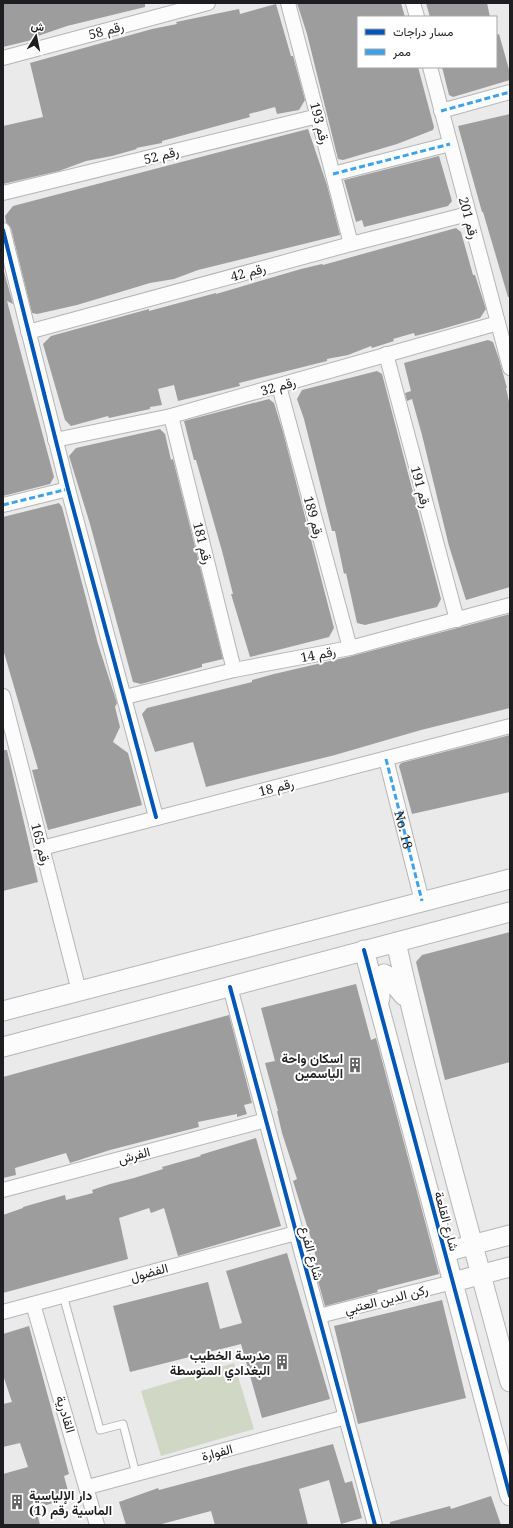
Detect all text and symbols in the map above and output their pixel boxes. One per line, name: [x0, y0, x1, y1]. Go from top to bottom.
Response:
north arrow: [16, 16, 56, 56]
legend: [357, 16, 497, 68]
text: ش: [30, 17, 46, 34]
street label: رقم 58: [86, 17, 126, 43]
text: مسار دراجات: [393, 23, 453, 40]
text: ممر: [392, 43, 411, 60]
street label: رقم 193: [306, 100, 334, 146]
street label: رقم 52: [142, 142, 180, 168]
street label: رقم 201: [455, 195, 483, 241]
street label: رقم 42: [228, 259, 268, 285]
street label: رقم 32: [258, 372, 298, 400]
street label: رقم 191: [407, 464, 435, 510]
street label: رقم 189: [300, 494, 328, 540]
street label: رقم 181: [189, 520, 217, 566]
street label: رقم 14: [299, 642, 337, 666]
street label: رقم 18: [257, 774, 295, 800]
street label: No. 18: [390, 809, 417, 851]
street label: رقم 165: [27, 821, 55, 867]
place label: اسكان واحة الياسمين: [281, 1049, 343, 1082]
building icon: اسكان واحة الياسمين: [346, 1056, 364, 1074]
street label: الفرش: [116, 1142, 152, 1168]
street label: شارع القلعة: [429, 1189, 464, 1253]
street label: شارع الفرع: [295, 1224, 328, 1283]
street label: الفضول: [128, 1258, 170, 1286]
street label: ركن الدين العتبي: [342, 1280, 430, 1320]
place label: مدرسة الخطيب البغدادي المتوسطة: [170, 1346, 270, 1381]
building icon: مدرسة الخطيب البغدادي المتوسطة: [273, 1353, 291, 1371]
street label: القادرية: [52, 1393, 80, 1435]
street label: الفوارة: [199, 1439, 235, 1465]
place label: دار الإلياسية الماسية رقم (1): [29, 1486, 112, 1519]
building icon: دار الإلياسية الماسية رقم (1): [8, 1493, 26, 1511]

